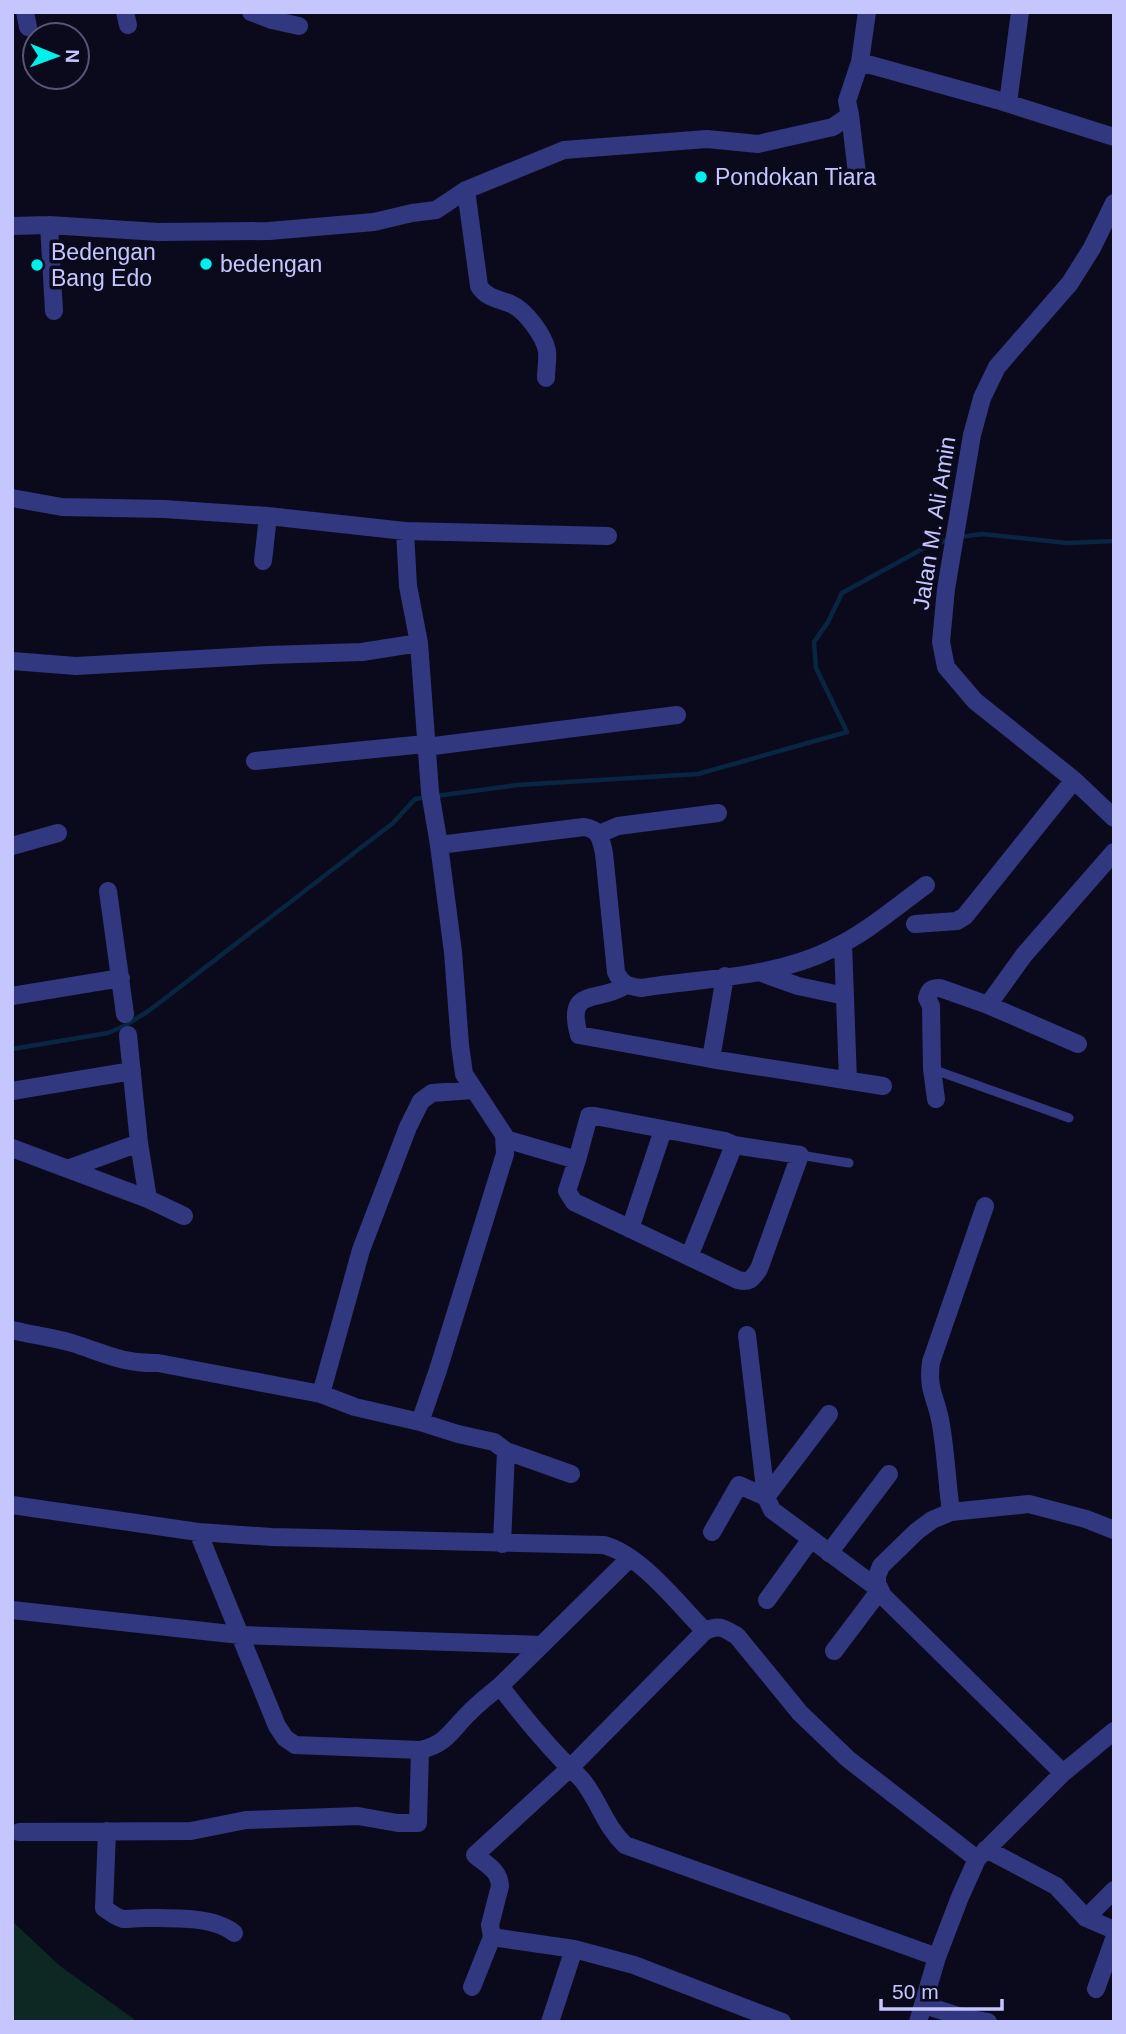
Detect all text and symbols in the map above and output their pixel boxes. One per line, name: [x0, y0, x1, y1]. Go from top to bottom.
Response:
north arrow: [21, 21, 91, 91]
text: N: [62, 49, 83, 63]
place label: Pondokan Tiara: [715, 164, 876, 190]
marker: Pondokan Tiara: [693, 169, 709, 185]
place label: Bedengan Bang Edo: [51, 239, 156, 291]
place label: bedengan: [220, 251, 322, 277]
marker: bedengan: [198, 256, 214, 272]
marker: Bedengan Bang Edo: [29, 257, 45, 273]
street label: Jalan M. Ali Amin: [907, 434, 961, 612]
scale bar: [881, 1968, 1002, 2012]
text: 50 m: [892, 1980, 939, 2003]

